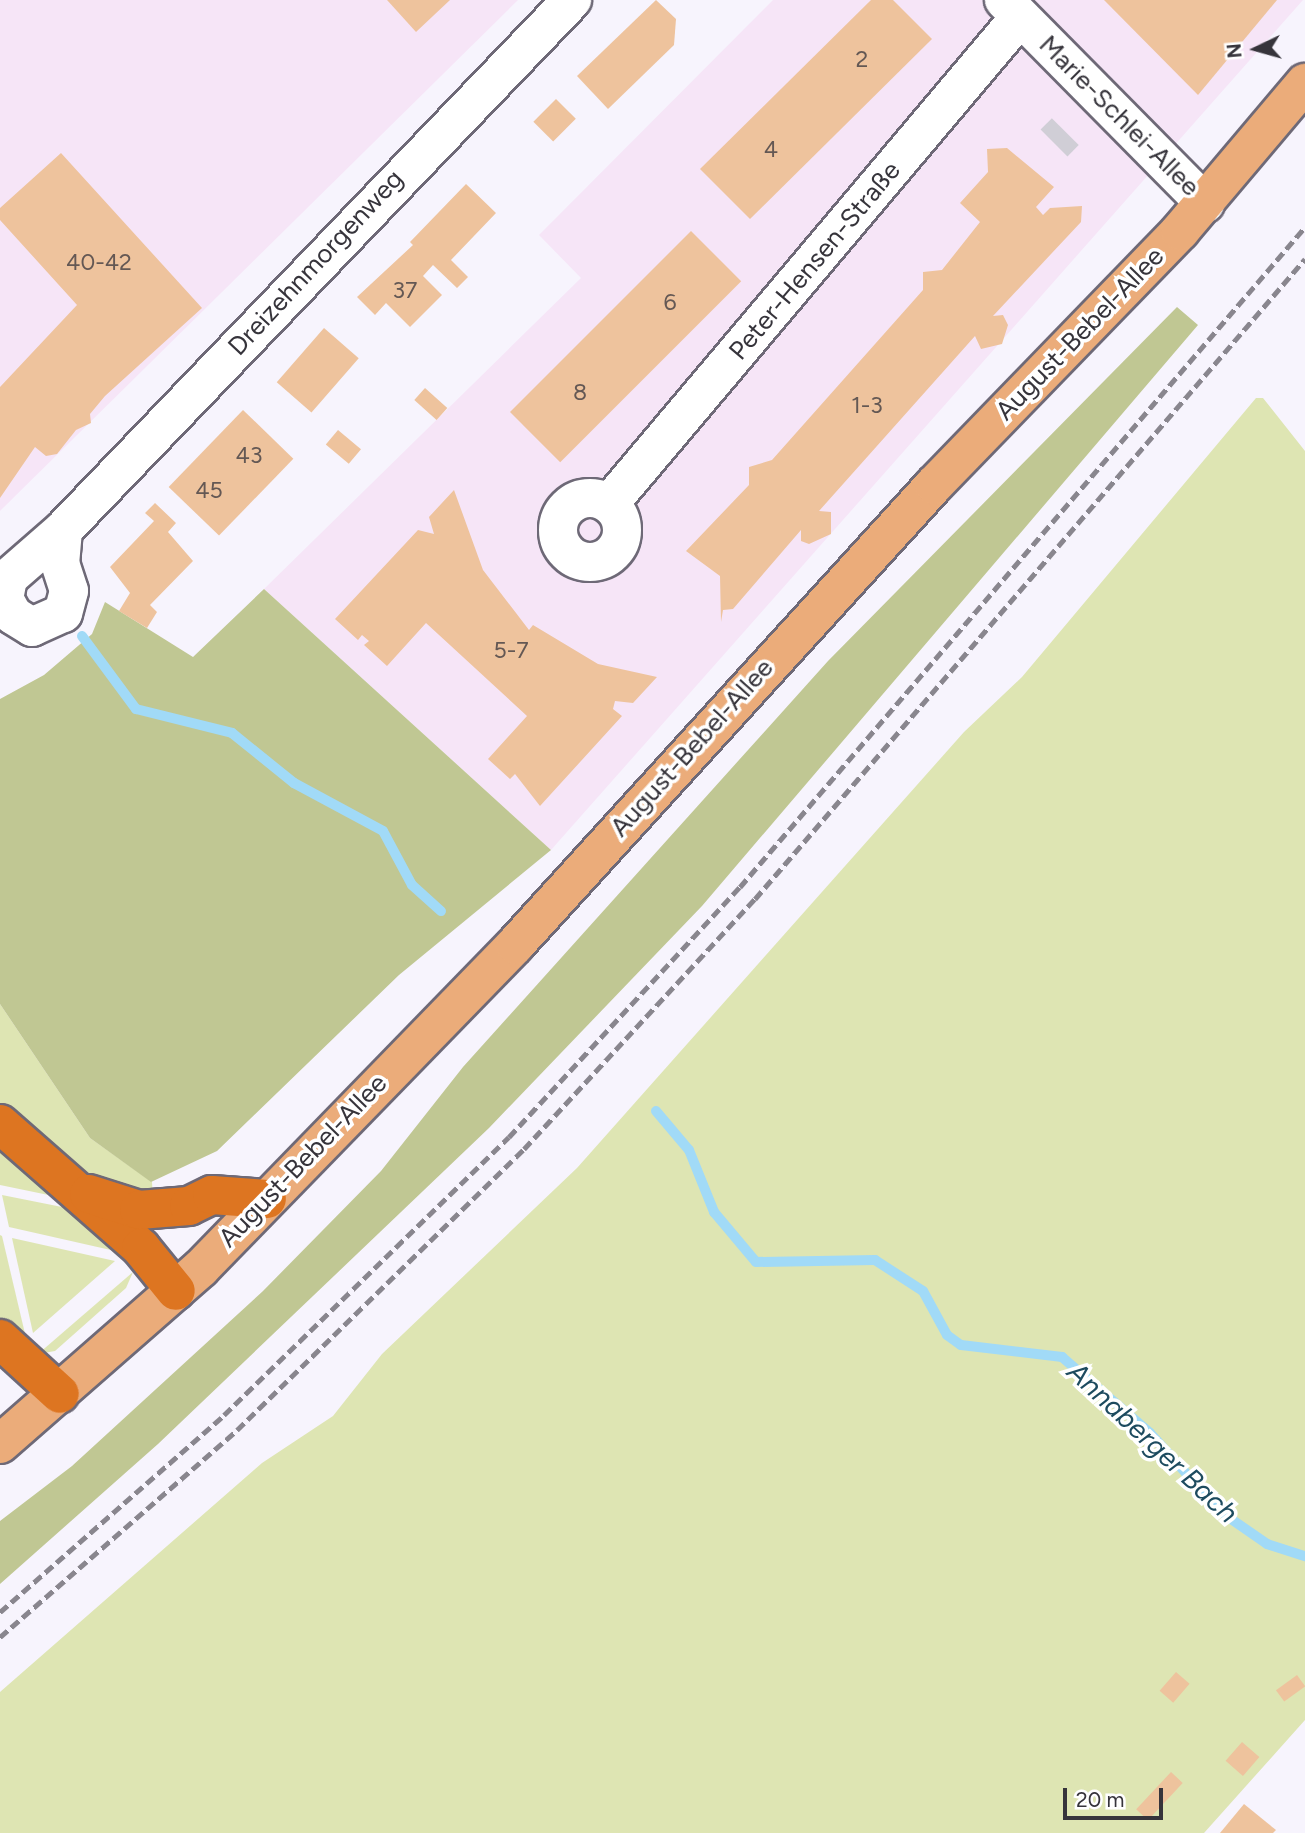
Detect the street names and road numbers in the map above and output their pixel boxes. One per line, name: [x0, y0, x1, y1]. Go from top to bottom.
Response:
street label: Marie-Schlei-Allee: [1032, 29, 1206, 203]
street label: Peter-Hensen-Straße: [723, 156, 907, 366]
street label: Dreizehnmorgenweg: [222, 164, 410, 362]
street label: August-Bebel-Allee: [990, 241, 1170, 427]
street label: August-Bebel-Allee: [604, 653, 780, 843]
street label: August-Bebel-Allee: [213, 1068, 393, 1254]

